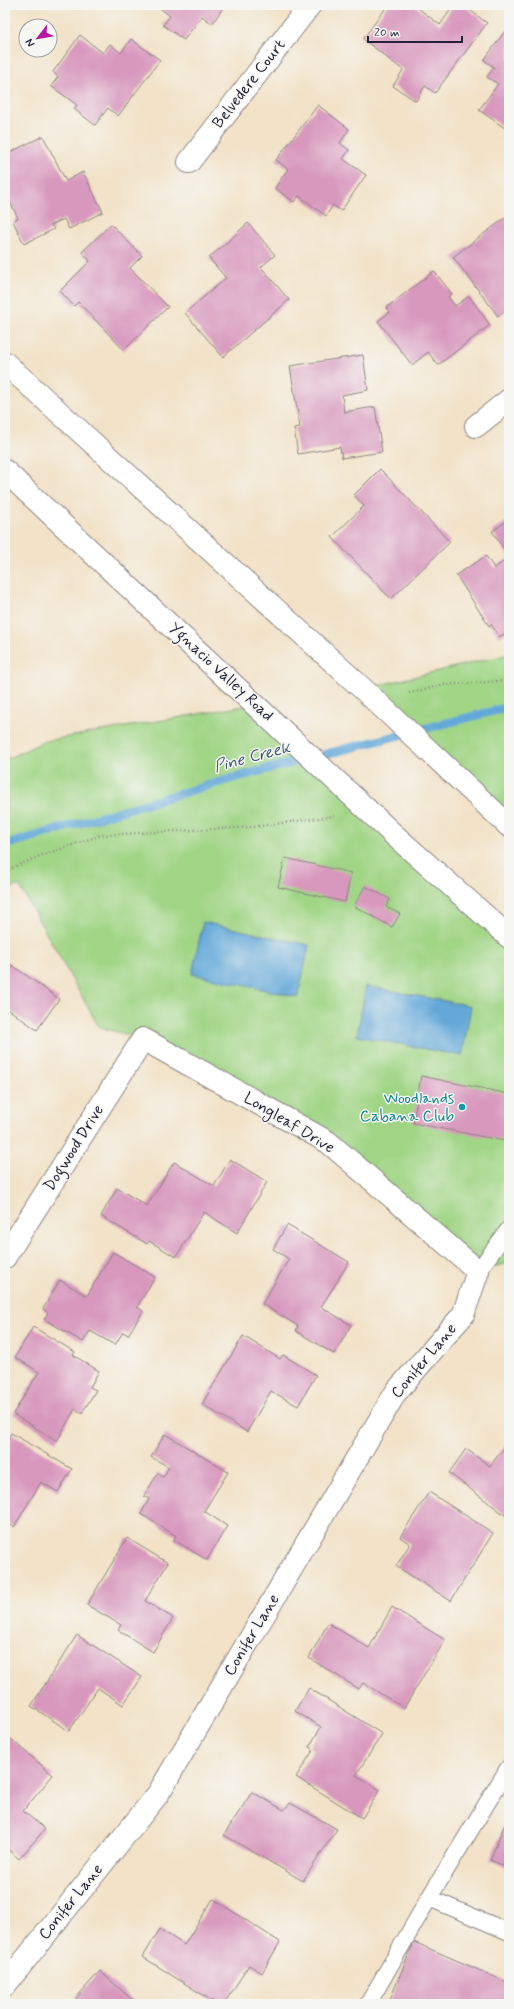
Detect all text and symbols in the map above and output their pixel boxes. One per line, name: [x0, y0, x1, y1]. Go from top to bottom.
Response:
north arrow: [18, 18, 58, 58]
scale bar: [368, 18, 462, 44]
text: 20 m: [374, 25, 400, 41]
street label: Belvedere Court: [208, 35, 290, 133]
text: N: [22, 36, 38, 49]
street label: Ygnacio Valley Road: [163, 618, 278, 727]
water label: Pine Creek: [211, 736, 294, 778]
street label: Longleaf Drive: [239, 1088, 338, 1159]
place label: Woodlands Cabana Club: [360, 1088, 454, 1127]
street label: Dogwood Drive: [39, 1101, 110, 1196]
marker: Woodlands Cabana Club: [457, 1102, 467, 1112]
street label: Conifer Lane: [386, 1319, 462, 1403]
street label: Conifer Lane: [219, 1590, 285, 1680]
street label: Conifer Lane: [34, 1860, 108, 1944]

